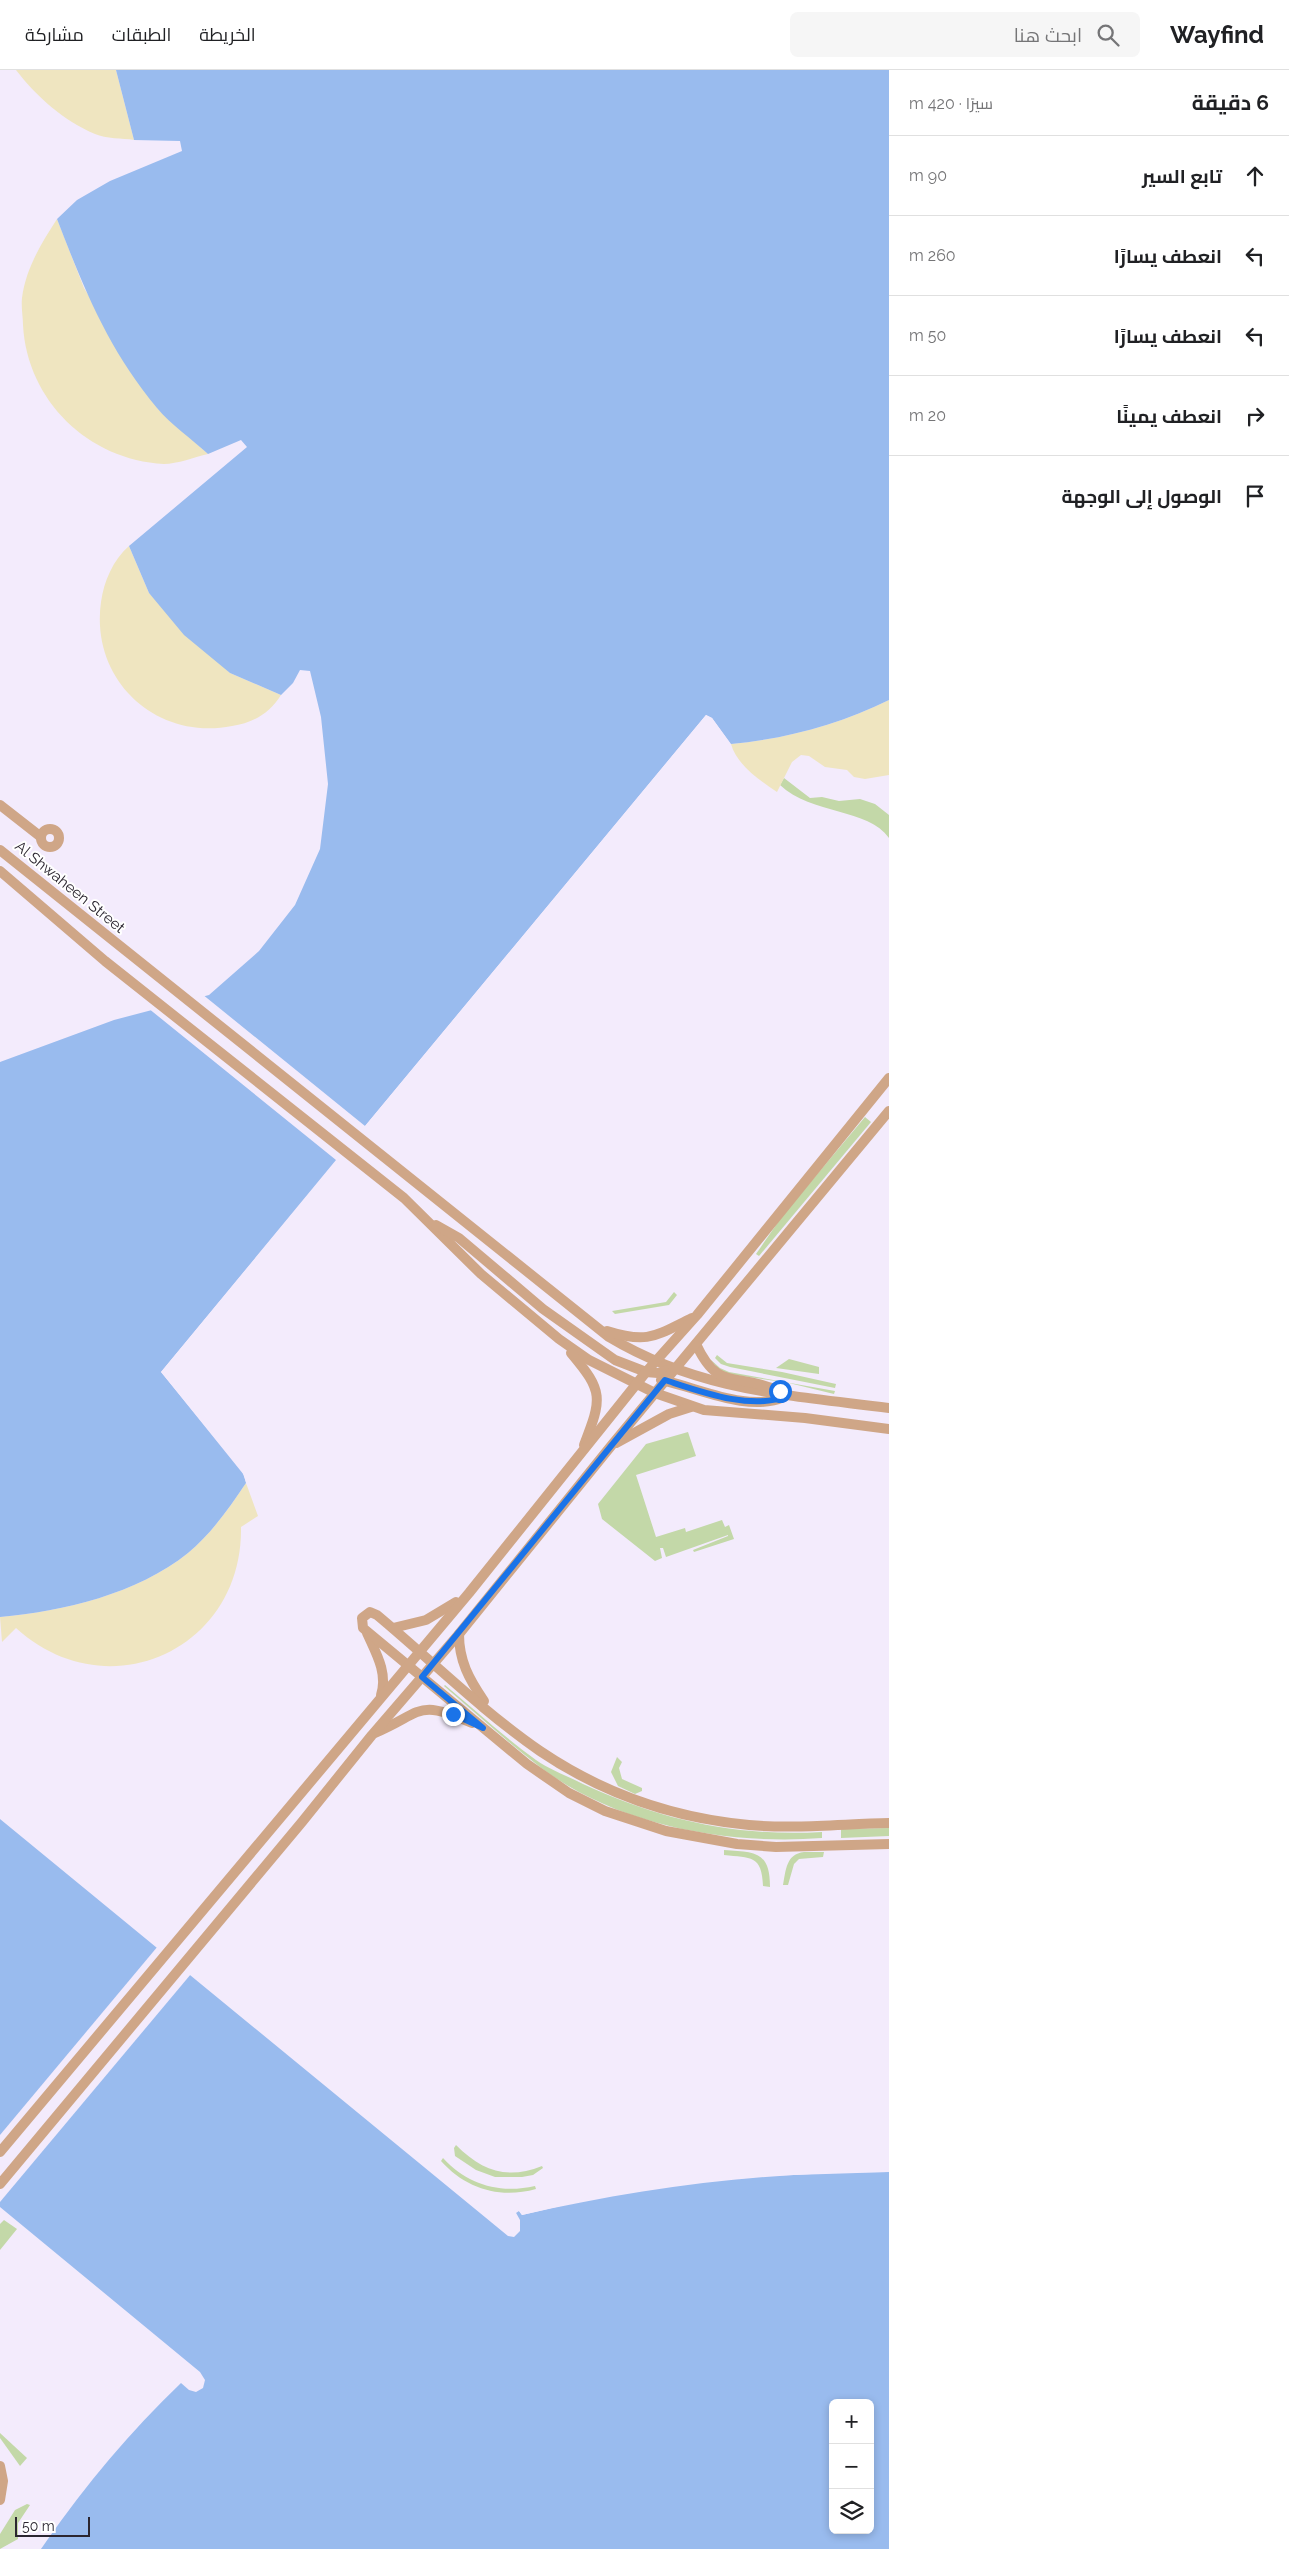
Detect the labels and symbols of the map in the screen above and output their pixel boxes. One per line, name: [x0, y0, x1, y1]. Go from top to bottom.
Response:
street label: Al Shwaheen Street: [12, 837, 128, 937]
route start: [769, 1380, 792, 1403]
route end: [442, 1703, 465, 1726]
scale bar: [15, 2514, 90, 2537]

